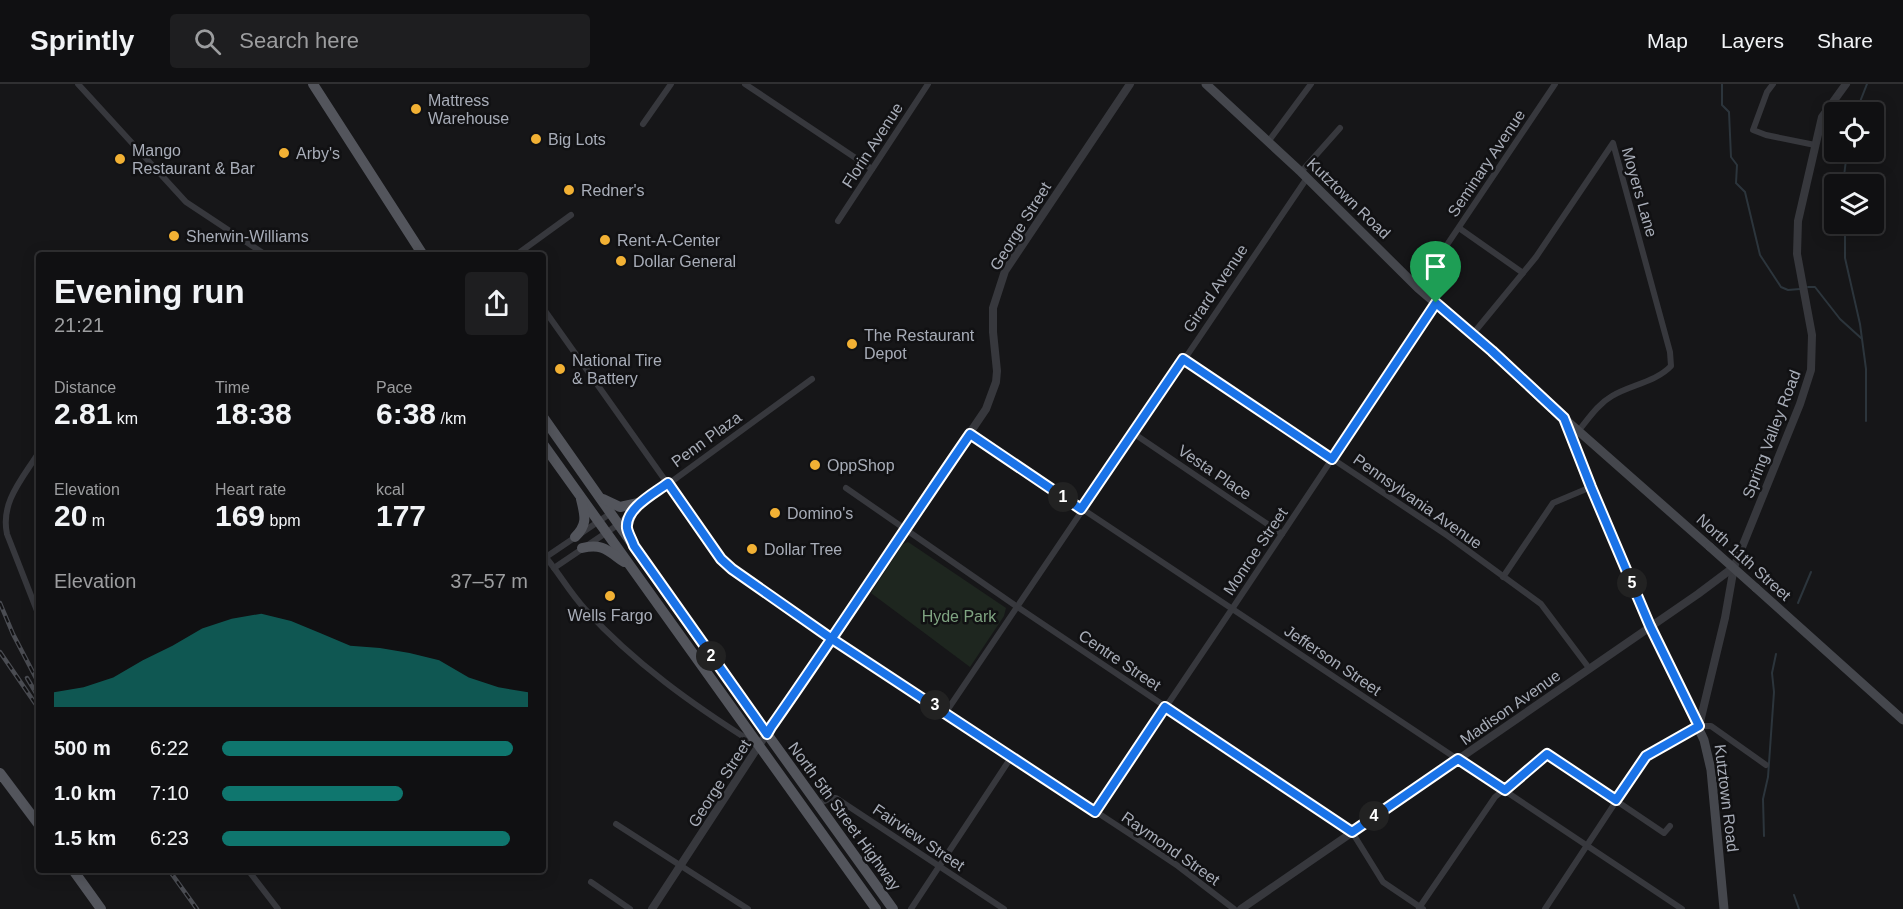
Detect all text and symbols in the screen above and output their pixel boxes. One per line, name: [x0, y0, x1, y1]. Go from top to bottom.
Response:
search box: [170, 14, 590, 68]
text: Sprintly: [30, 25, 134, 56]
icon: search: [191, 25, 224, 58]
text: Search here: [239, 28, 359, 53]
text: Map: [1647, 29, 1688, 52]
text: Layers: [1721, 29, 1784, 52]
text: Share: [1817, 29, 1873, 52]
place label: Mattress Warehouse: [428, 92, 509, 127]
street label: Florin Avenue: [839, 100, 906, 191]
marker: Mattress Warehouse: [409, 102, 423, 116]
map controls: [1824, 102, 1884, 234]
button: locate: [1824, 102, 1884, 162]
street label: Seminary Avenue: [1444, 107, 1528, 220]
place label: Big Lots: [548, 131, 606, 148]
marker: Big Lots: [529, 132, 543, 146]
place label: Mango Restaurant & Bar: [132, 142, 255, 177]
place label: Arby's: [296, 145, 340, 162]
street label: Moyers Lane: [1619, 145, 1660, 239]
marker: Arby's: [277, 146, 291, 160]
marker: Mango Restaurant & Bar: [113, 152, 127, 166]
street label: Kutztown Road: [1304, 155, 1394, 242]
button: layers: [1824, 174, 1884, 234]
street label: George Street: [987, 179, 1055, 273]
place label: Redner's: [581, 182, 645, 199]
marker: Redner's: [562, 183, 576, 197]
place label: Sherwin-Williams: [186, 228, 309, 245]
marker: Sherwin-Williams: [167, 229, 181, 243]
place label: Rent-A-Center: [617, 232, 721, 249]
marker: Rent-A-Center: [598, 233, 612, 247]
street label: Girard Avenue: [1180, 241, 1251, 335]
pin: [1410, 241, 1461, 303]
icon: arrive: [1419, 250, 1452, 283]
place label: Dollar General: [633, 253, 736, 270]
marker: Dollar General: [614, 254, 628, 268]
button: share: [465, 272, 528, 335]
text: Evening run: [54, 273, 245, 310]
text: 21:21: [54, 314, 104, 336]
place label: The Restaurant Depot: [864, 327, 975, 362]
marker: The Restaurant Depot: [845, 337, 859, 351]
place label: National Tire & Battery: [572, 352, 662, 387]
marker: National Tire & Battery: [553, 362, 567, 376]
street label: Spring Valley Road: [1739, 368, 1804, 501]
text: Distance: [54, 379, 116, 396]
text: Time: [215, 379, 250, 396]
text: Pace: [376, 379, 412, 396]
text: 2.81: [54, 397, 112, 430]
text: 18:38: [215, 397, 292, 430]
text: 6:38: [376, 397, 436, 430]
street label: Penn Plaza: [668, 408, 744, 470]
text: km: [112, 410, 138, 427]
text: /km: [436, 410, 466, 427]
street label: Vesta Place: [1175, 442, 1255, 503]
street label: Pennsylvania Avenue: [1350, 451, 1485, 552]
place label: OppShop: [827, 457, 895, 474]
marker: OppShop: [808, 458, 822, 472]
text: Elevation: [54, 481, 120, 498]
text: Heart rate: [215, 481, 286, 498]
text: kcal: [376, 481, 404, 498]
pin: 1: [1048, 482, 1078, 512]
text: 1: [1059, 488, 1067, 505]
text: 20: [54, 499, 87, 532]
text: 169: [215, 499, 265, 532]
text: 177: [376, 499, 426, 532]
street label: Monroe Street: [1220, 504, 1291, 598]
place label: Domino's: [787, 505, 853, 522]
marker: Domino's: [768, 506, 782, 520]
street label: North 11th Street: [1693, 511, 1795, 604]
text: m: [87, 512, 105, 529]
text: bpm: [265, 512, 301, 529]
place label: Dollar Tree: [764, 541, 842, 558]
marker: Dollar Tree: [745, 542, 759, 556]
pin: 5: [1617, 568, 1647, 598]
text: Elevation: [54, 570, 136, 592]
text: 37–57 m: [450, 570, 528, 592]
text: 5: [1628, 574, 1636, 591]
marker: Wells Fargo: [603, 589, 617, 603]
place label: Wells Fargo: [567, 607, 653, 624]
park label: Hyde Park: [922, 608, 997, 625]
street label: Jefferson Street: [1281, 622, 1385, 699]
street label: Centre Street: [1076, 627, 1164, 694]
pin: 2: [696, 641, 726, 671]
text: 2: [707, 647, 715, 664]
street label: Madison Avenue: [1457, 667, 1564, 748]
pin: 3: [920, 690, 950, 720]
text: 3: [931, 696, 939, 713]
street label: George Street: [685, 736, 754, 830]
text: 500 m: [54, 737, 111, 759]
text: 6:22: [150, 737, 189, 759]
street label: North 5th Street Highway: [785, 739, 904, 894]
street label: Kutztown Road: [1711, 743, 1742, 853]
text: 1.0 km: [54, 782, 116, 804]
text: 7:10: [150, 782, 189, 804]
street label: Fairview Street: [870, 801, 968, 875]
pin: 4: [1359, 801, 1389, 831]
text: 4: [1370, 807, 1378, 824]
street label: Raymond Street: [1118, 808, 1223, 889]
text: 1.5 km: [54, 827, 116, 849]
text: 6:23: [150, 827, 189, 849]

